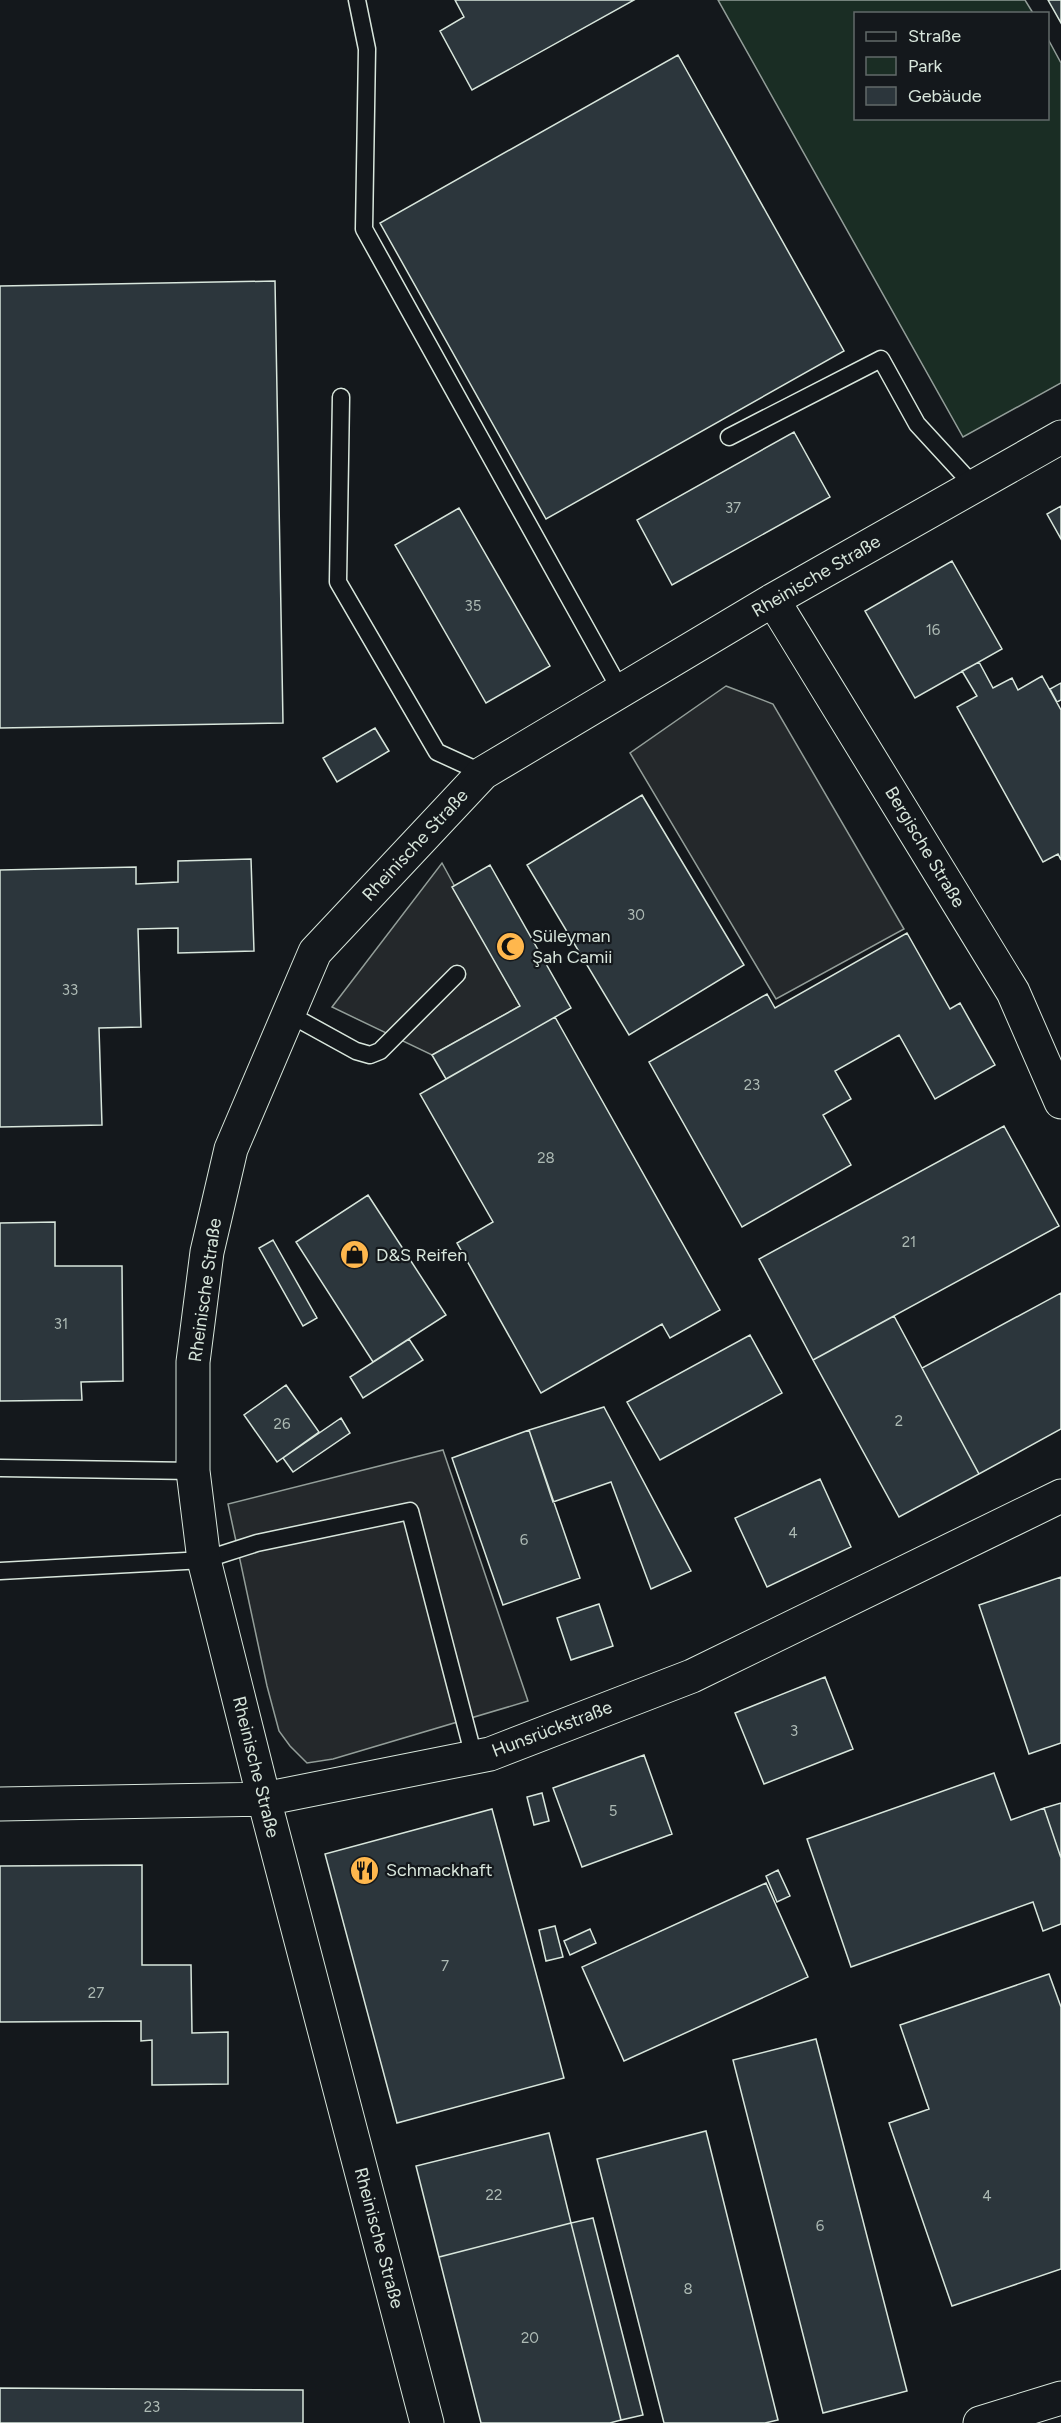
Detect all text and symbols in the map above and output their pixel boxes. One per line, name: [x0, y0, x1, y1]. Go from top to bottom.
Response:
legend: [854, 12, 1049, 120]
text: Straße: [908, 25, 961, 47]
text: Park: [908, 55, 943, 77]
text: Gebäude: [908, 85, 982, 107]
house number: 37: [725, 499, 741, 517]
street label: Rheinische Straße: [748, 530, 884, 622]
house number: 35: [465, 597, 481, 615]
house number: 16: [926, 621, 941, 639]
street label: Bergische Straße: [880, 783, 970, 912]
street label: Rheinische Straße: [357, 784, 473, 906]
house number: 30: [627, 906, 645, 924]
place label: Süleyman Şah Camii: [532, 925, 613, 968]
mosque icon: Süleyman Şah Camii: [495, 930, 527, 962]
house number: 33: [62, 981, 78, 999]
house number: 23: [744, 1076, 760, 1094]
house number: 28: [537, 1149, 555, 1167]
street label: Rheinische Straße: [184, 1216, 226, 1363]
house number: 21: [902, 1233, 916, 1251]
shop icon: D&S Reifen: [339, 1239, 371, 1271]
place label: D&S Reifen: [376, 1244, 467, 1266]
house number: 31: [54, 1315, 68, 1333]
house number: 2: [895, 1412, 903, 1430]
house number: 26: [274, 1415, 291, 1433]
house number: 4: [788, 1524, 798, 1542]
house number: 6: [520, 1531, 529, 1549]
street label: Rheinische Straße: [228, 1694, 284, 1840]
street label: Hunsrückstraße: [489, 1696, 615, 1762]
house number: 3: [790, 1722, 798, 1740]
house number: 5: [609, 1802, 617, 1820]
restaurant icon: Schmackhaft: [349, 1854, 381, 1886]
place label: Schmackhaft: [386, 1859, 493, 1881]
house number: 7: [441, 1957, 449, 1975]
house number: 27: [88, 1984, 104, 2002]
street label: Rheinische Straße: [350, 2165, 408, 2311]
house number: 22: [486, 2186, 502, 2204]
house number: 4: [982, 2187, 992, 2205]
house number: 6: [816, 2217, 825, 2235]
house number: 8: [683, 2280, 693, 2298]
house number: 20: [521, 2329, 539, 2347]
house number: 23: [144, 2398, 160, 2416]

